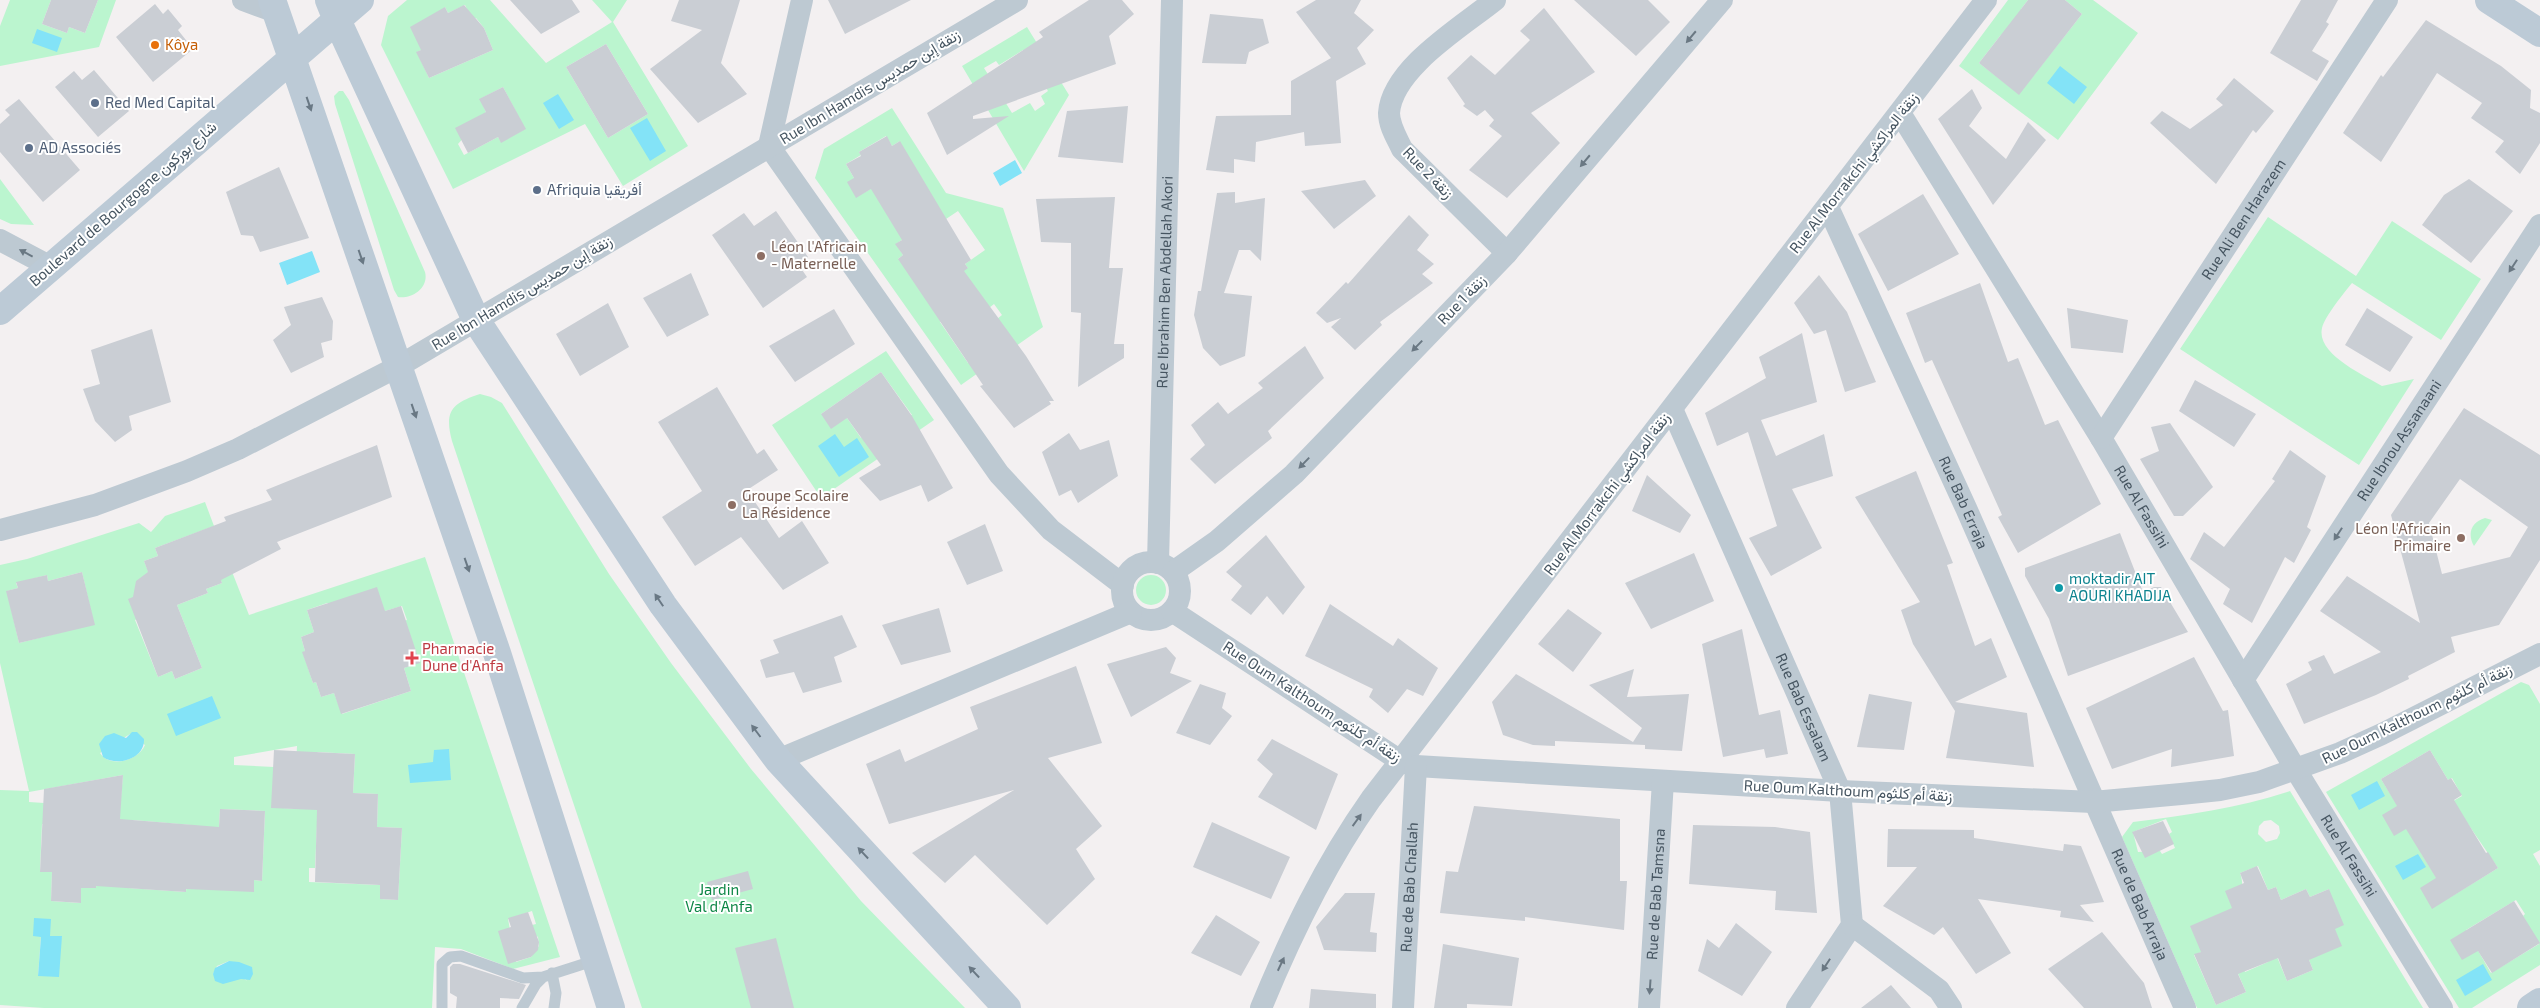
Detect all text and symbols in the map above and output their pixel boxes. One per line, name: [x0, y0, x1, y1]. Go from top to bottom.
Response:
street label: Rue Ibn Hamdis زنقة إبن حمديس: [776, 25, 964, 149]
one-way arrow: [1685, 30, 1696, 43]
place label: Kôya: [165, 35, 198, 53]
marker: Kôya: [149, 39, 161, 51]
street label: Rue Al Morrakchi زنقة المراكشي: [1785, 89, 1925, 259]
place label: Red Med Capital: [105, 93, 215, 111]
one-way arrow: [305, 96, 313, 111]
marker: Red Med Capital: [89, 97, 101, 109]
street label: Boulevard de Bourgogne شارع بوركون: [25, 117, 222, 292]
place label: AD Associés: [39, 138, 121, 156]
marker: AD Associés: [23, 142, 35, 154]
street label: Rue 2 زنقة: [1399, 143, 1458, 203]
one-way arrow: [1580, 154, 1591, 167]
street label: Rue Ali Ben Harazem: [2197, 155, 2289, 283]
street label: Rue Ibrahim Ben Abdellah Akori: [1152, 176, 1176, 389]
place label: Afriquia أفريقيا: [547, 180, 642, 199]
marker: Afriquia أفريقيا: [531, 184, 543, 196]
street label: Rue Ibn Hamdis زنقة إبن حمديس: [428, 231, 616, 355]
place label: Léon l'Africain - Maternelle: [771, 237, 867, 272]
one-way arrow: [18, 249, 33, 257]
one-way arrow: [358, 250, 366, 265]
marker: Léon l'Africain - Maternelle: [755, 250, 767, 262]
one-way arrow: [2509, 259, 2518, 273]
street label: Rue 1 زنقة: [1433, 271, 1490, 329]
one-way arrow: [1411, 340, 1423, 352]
street label: Rue Ibnou Assanaani: [2352, 376, 2445, 504]
one-way arrow: [410, 404, 418, 419]
street label: Rue Al Morrakchi زنقة المراكشي: [1539, 409, 1677, 581]
street label: Rue Bab Erraja: [1935, 453, 1993, 551]
one-way arrow: [1298, 456, 1310, 468]
street label: Rue Al Fassihi: [2111, 462, 2174, 551]
place label: Groupe Scolaire La Résidence: [742, 486, 849, 521]
marker: Groupe Scolaire La Résidence: [726, 499, 738, 511]
place label: Léon l'Africain Primaire: [2355, 519, 2451, 554]
one-way arrow: [2333, 527, 2343, 541]
marker: Léon l'Africain Primaire: [2455, 532, 2467, 544]
one-way arrow: [464, 557, 471, 572]
place label: moktadir AIT AOURI KHADIJA: [2069, 569, 2172, 604]
marker: moktadir AIT AOURI KHADIJA: [2053, 582, 2065, 594]
one-way arrow: [654, 594, 664, 607]
street label: Rue Oum Kalthoum زنقة أم كلثوم: [1219, 637, 1405, 767]
place label: Pharmacie Dune d'Anfa: [422, 639, 504, 674]
street label: Rue Bab Essalam: [1772, 650, 1836, 764]
marker: Pharmacie Dune d'Anfa: [406, 652, 418, 664]
street label: Rue Oum Kalthoum زنقة أم كلثوم: [2319, 659, 2515, 769]
one-way arrow: [751, 725, 762, 738]
street label: Rue Oum Kalthoum زنقة أم كلثوم: [1743, 776, 1953, 806]
street label: Rue Al Fassihi: [2318, 811, 2382, 900]
one-way arrow: [1351, 814, 1362, 827]
street label: Rue de Bab Challah: [1396, 822, 1421, 953]
street label: Rue de Bab Tamsna: [1642, 828, 1668, 960]
one-way arrow: [858, 846, 869, 859]
street label: Rue de Bab Arraja: [2108, 846, 2173, 963]
park label: Jardin Val d'Anfa: [685, 880, 753, 915]
one-way arrow: [1277, 957, 1285, 971]
one-way arrow: [1821, 959, 1830, 972]
one-way arrow: [968, 967, 980, 979]
one-way arrow: [1646, 979, 1654, 995]

